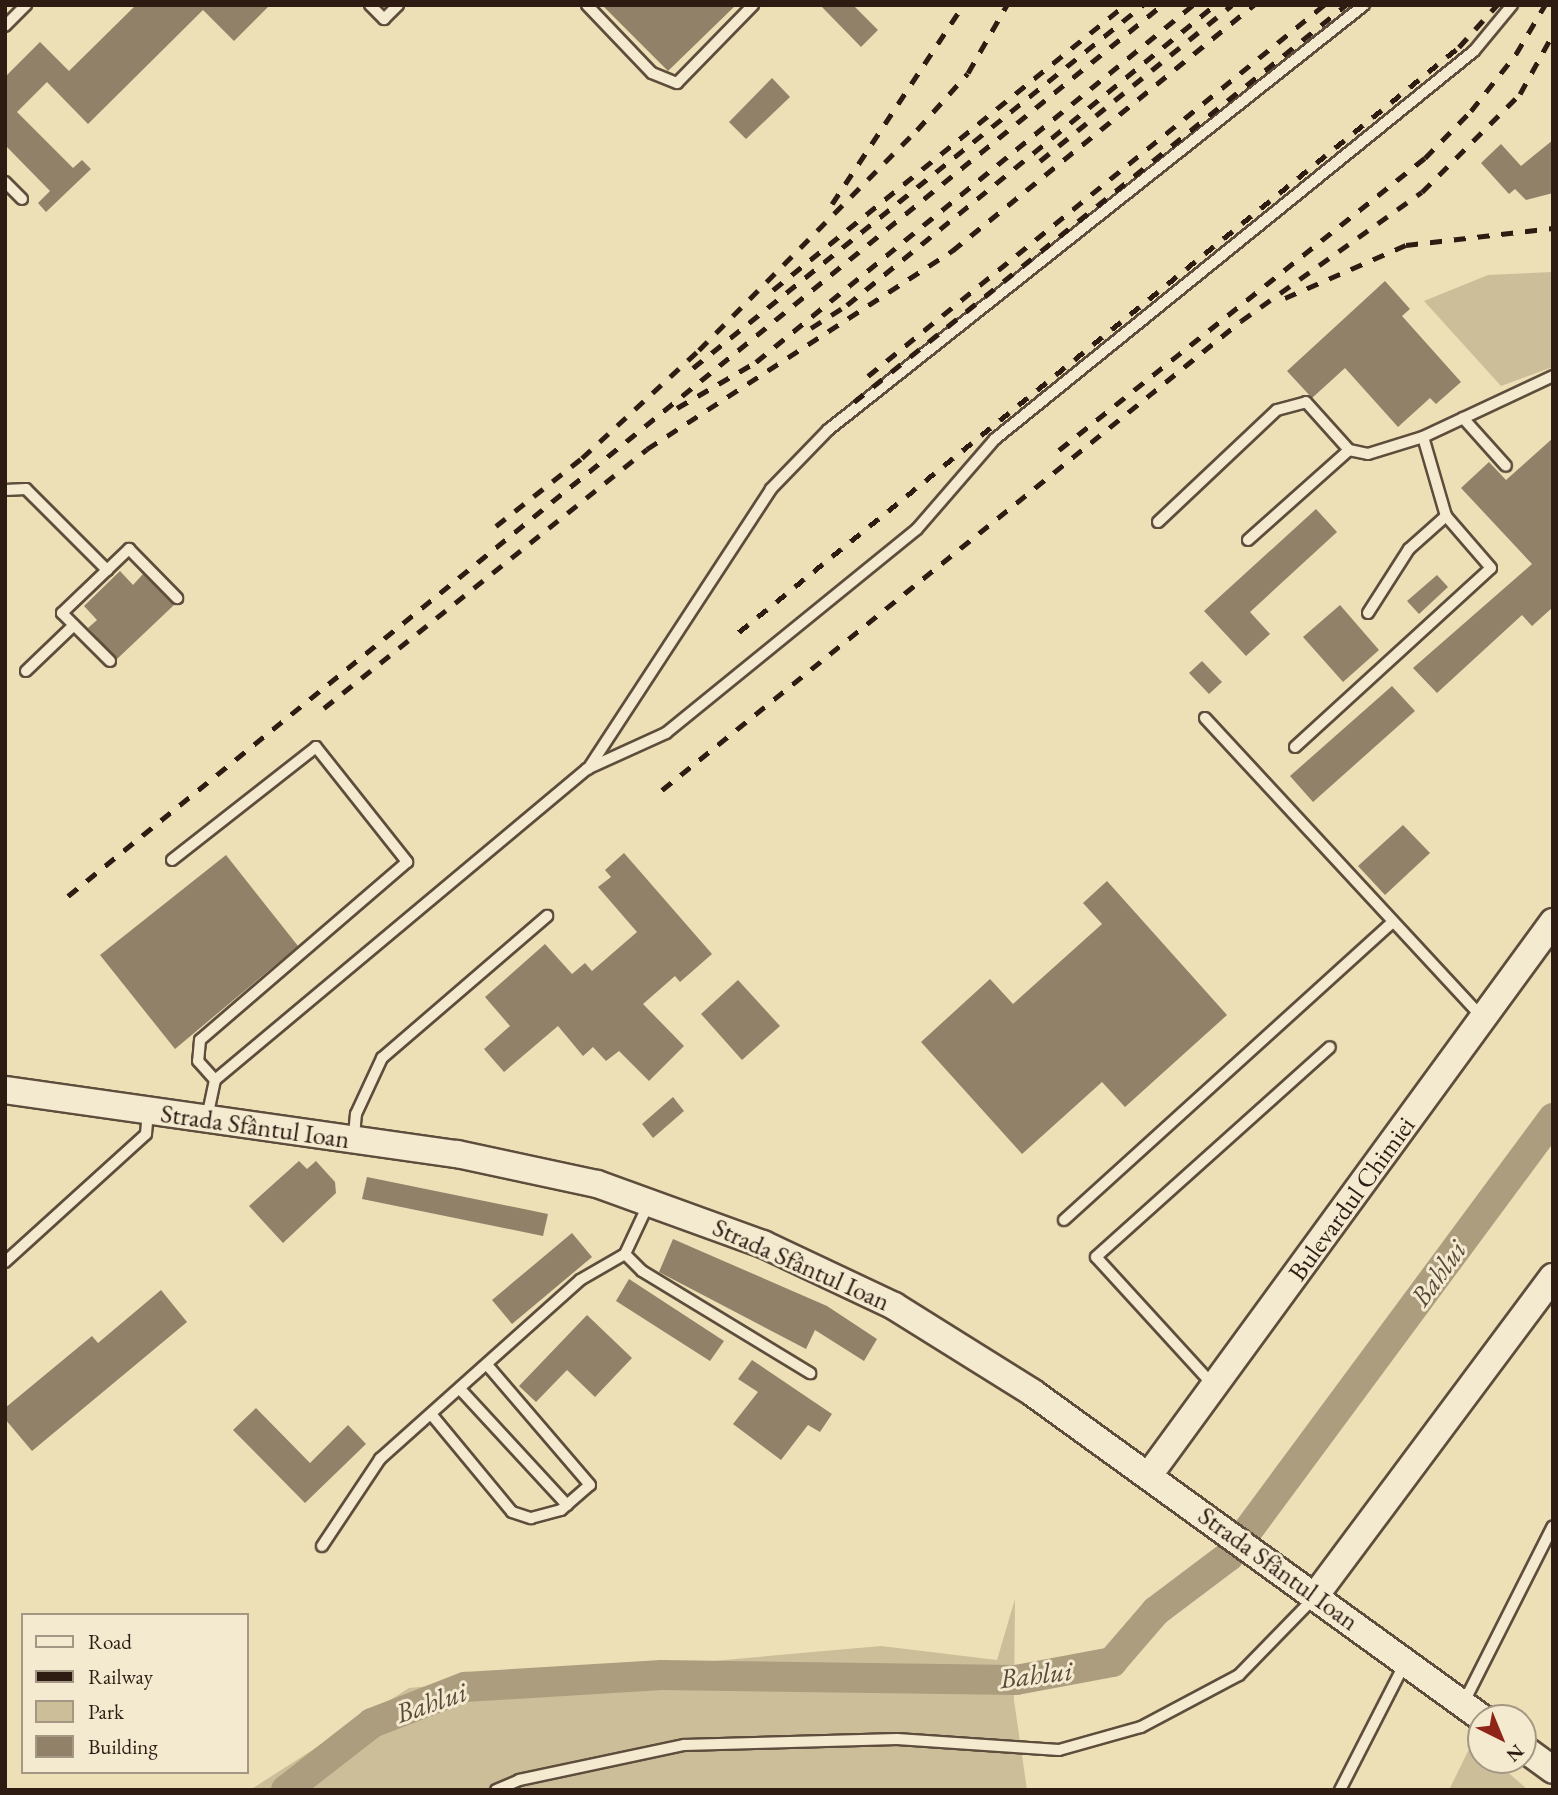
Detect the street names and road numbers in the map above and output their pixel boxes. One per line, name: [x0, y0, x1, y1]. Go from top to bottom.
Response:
street label: Strada Sfântul Ioan: [159, 1098, 351, 1156]
street label: Bulevardul Chimiei: [1282, 1111, 1422, 1287]
street label: Strada Sfântul Ioan: [708, 1212, 894, 1318]
street label: Strada Sfântul Ioan: [1192, 1500, 1364, 1638]

